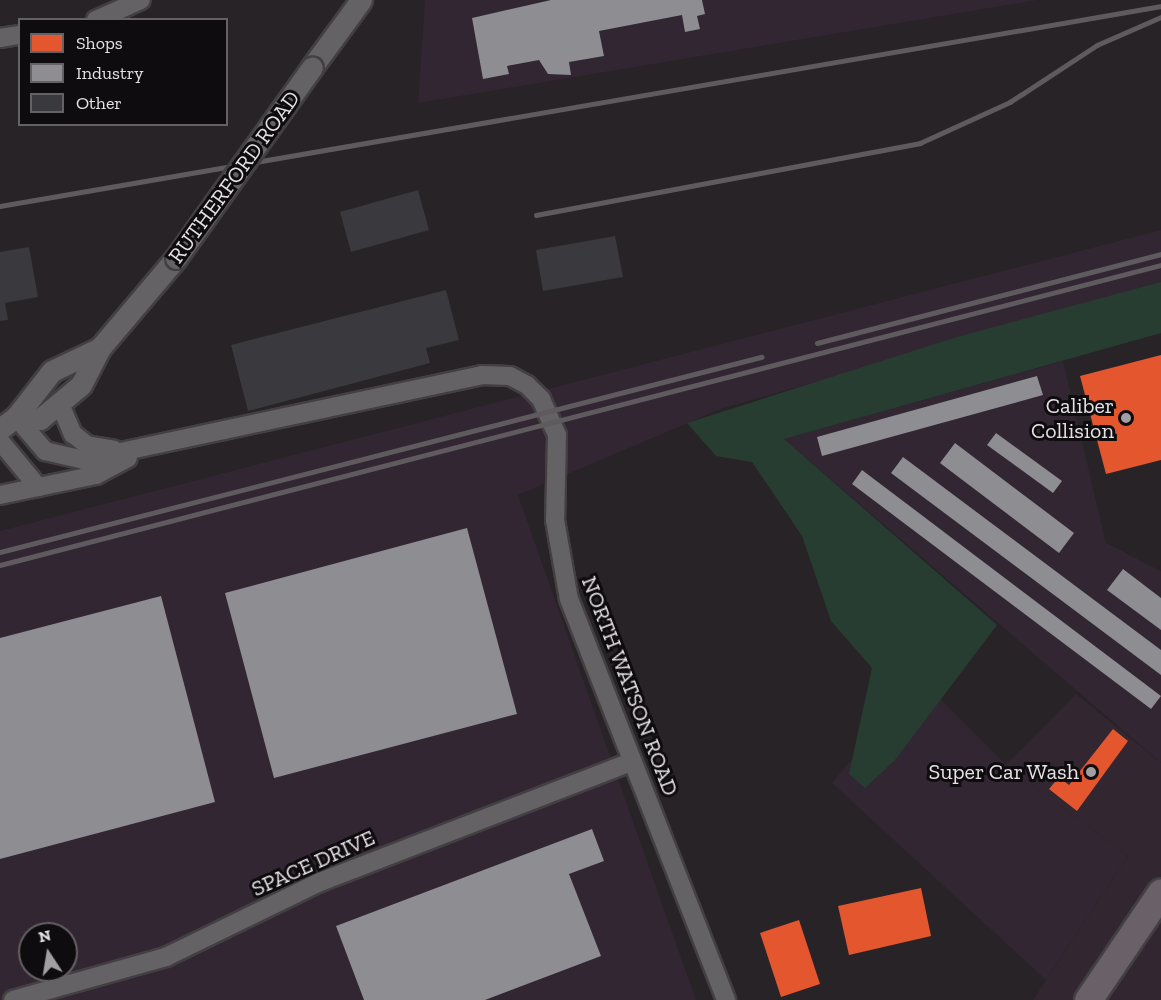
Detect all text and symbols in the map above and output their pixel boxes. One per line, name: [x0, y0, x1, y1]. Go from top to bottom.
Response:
legend: [18, 18, 228, 126]
text: Shops: [76, 32, 123, 54]
text: Industry: [76, 62, 143, 84]
street label: RUTHERFORD ROAD: [163, 86, 305, 268]
text: Other: [76, 92, 122, 114]
place label: Caliber Collision: [1031, 392, 1114, 444]
marker: Caliber Collision: [1119, 411, 1133, 425]
street label: NORTH WATSON ROAD: [576, 572, 684, 800]
place label: Super Car Wash: [927, 759, 1079, 785]
marker: Super Car Wash: [1084, 765, 1098, 779]
street label: SPACE DRIVE: [247, 824, 379, 902]
north arrow: [18, 922, 78, 982]
text: N: [37, 925, 52, 946]

